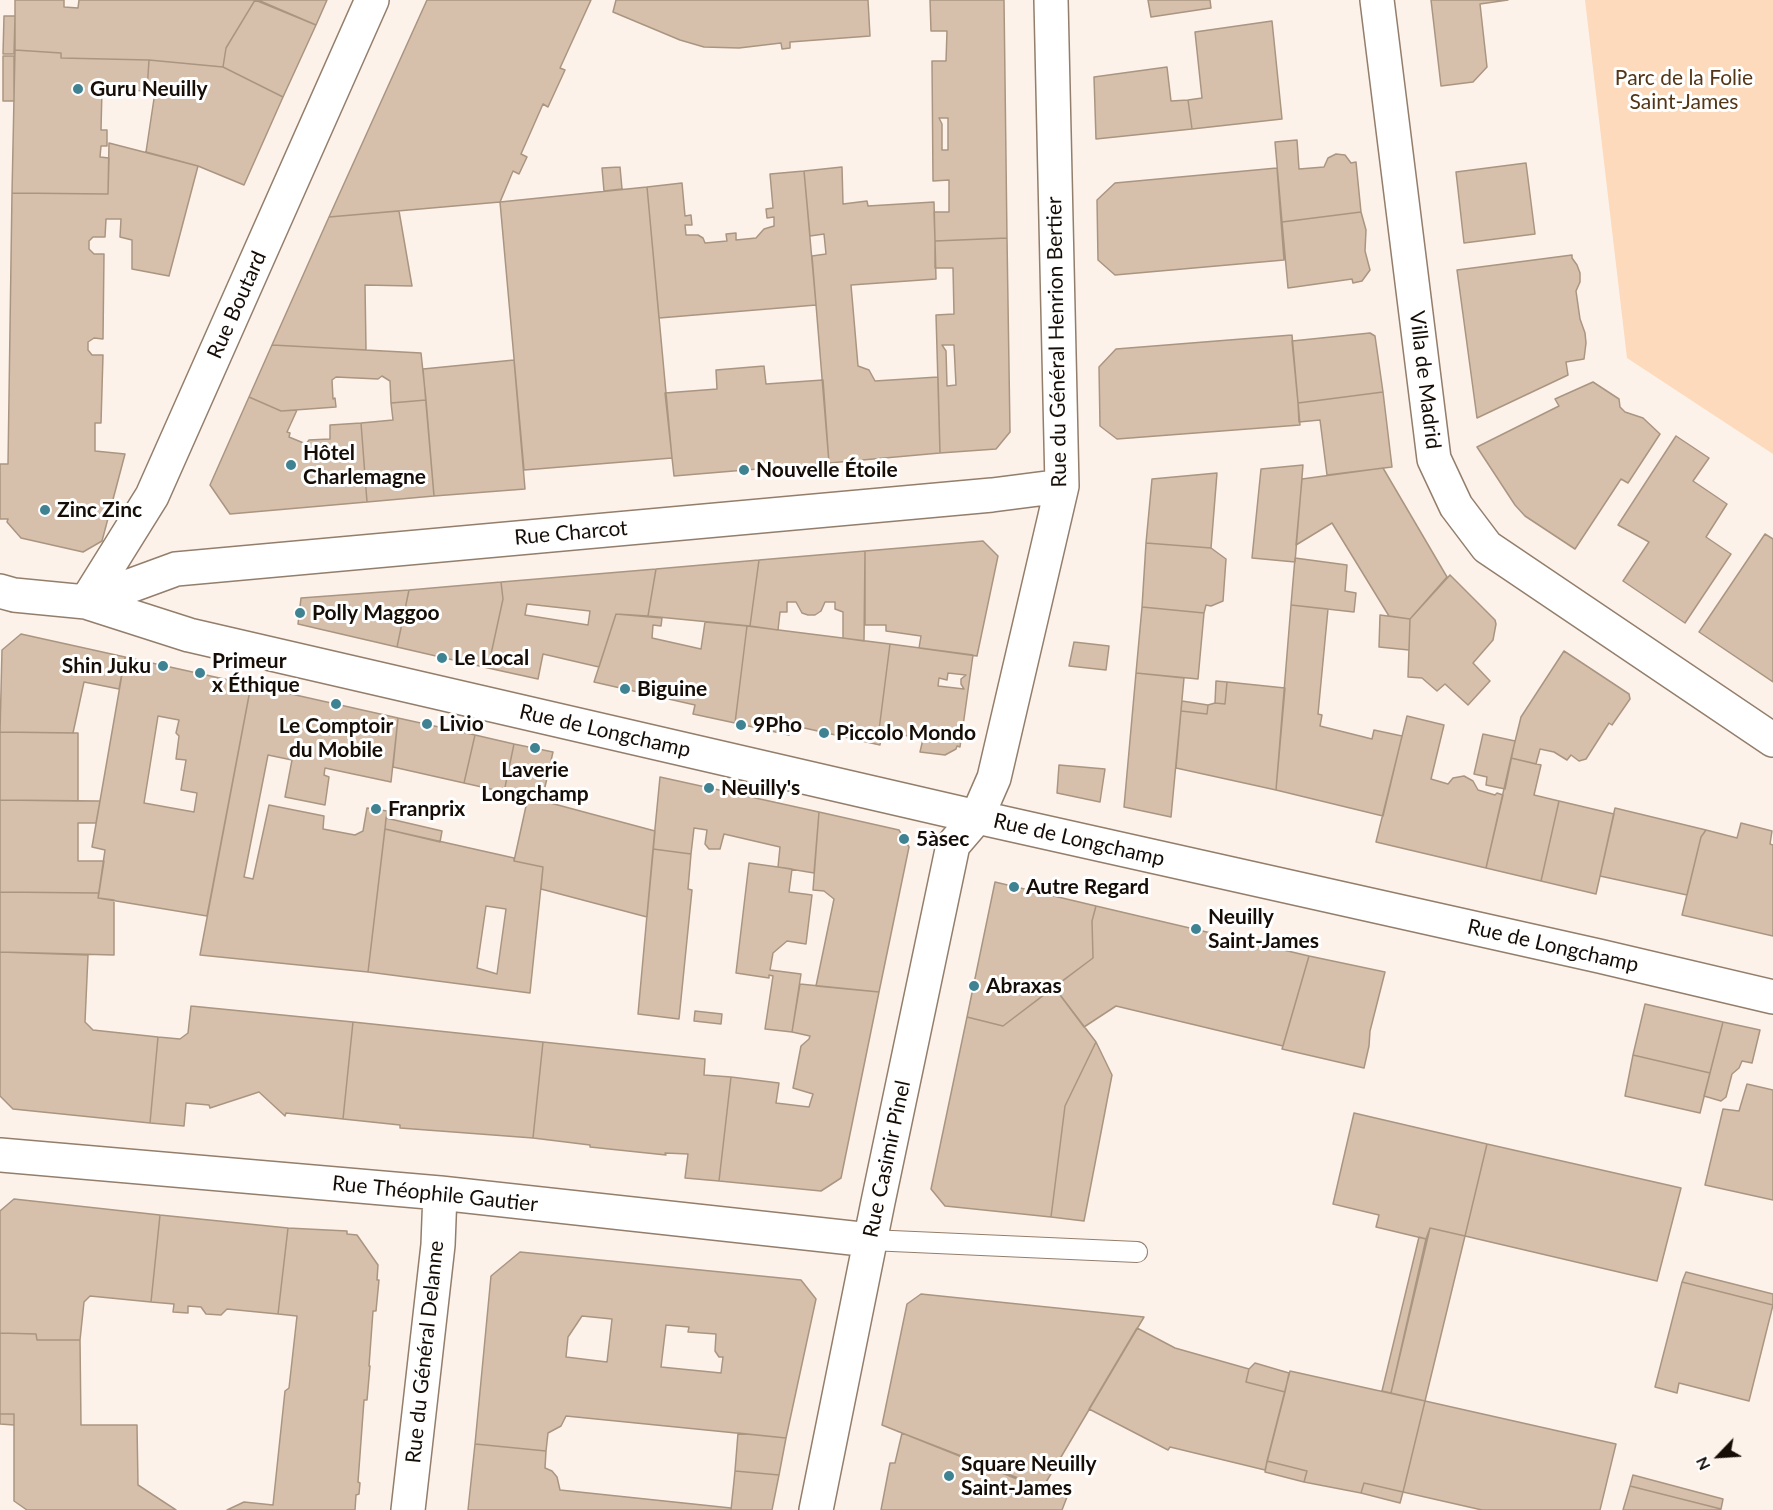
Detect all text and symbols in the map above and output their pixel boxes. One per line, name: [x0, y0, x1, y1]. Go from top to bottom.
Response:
park label: Parc de la Folie Saint-James: [1615, 65, 1753, 115]
place label: Guru Neuilly: [90, 76, 207, 102]
marker: Guru Neuilly: [71, 82, 85, 96]
street label: Rue du Général Henrion Bertier: [1042, 196, 1072, 488]
street label: Rue Boutard: [202, 247, 272, 363]
street label: Villa de Madrid: [1404, 309, 1446, 451]
place label: Hôtel Charlemagne: [303, 440, 426, 490]
place label: Nouvelle Étoile: [756, 457, 898, 483]
marker: Hôtel Charlemagne: [284, 458, 298, 472]
marker: Nouvelle Étoile: [737, 463, 751, 477]
place label: Zinc Zinc: [57, 497, 142, 523]
marker: Zinc Zinc: [38, 503, 52, 517]
street label: Rue Charcot: [513, 516, 629, 550]
place label: Polly Maggoo: [312, 600, 440, 626]
marker: Polly Maggoo: [293, 606, 307, 620]
place label: Le Local: [454, 645, 529, 671]
place label: Primeur x Éthique: [212, 648, 300, 698]
marker: Le Local: [435, 651, 449, 665]
place label: Shin Juku: [62, 653, 151, 679]
marker: Shin Juku: [156, 659, 170, 673]
marker: Primeur x Éthique: [193, 666, 207, 680]
place label: Biguine: [637, 676, 707, 702]
marker: Biguine: [618, 682, 632, 696]
marker: Le Comptoir du Mobile: [329, 697, 343, 711]
street label: Rue de Longchamp: [517, 699, 693, 763]
place label: Livio: [439, 711, 484, 737]
place label: 9Pho: [753, 712, 802, 738]
place label: Le Comptoir du Mobile: [279, 713, 393, 763]
marker: Livio: [420, 717, 434, 731]
marker: 9Pho: [734, 718, 748, 732]
place label: Piccolo Mondo: [836, 720, 976, 746]
marker: Piccolo Mondo: [817, 726, 831, 740]
marker: Laverie Longchamp: [528, 741, 542, 755]
place label: Laverie Longchamp: [481, 757, 589, 807]
place label: Neuilly's: [721, 775, 800, 801]
marker: Neuilly's: [702, 781, 716, 795]
place label: Franprix: [388, 796, 465, 822]
marker: Franprix: [369, 802, 383, 816]
street label: Rue de Longchamp: [991, 808, 1167, 872]
place label: 5àsec: [916, 826, 969, 852]
marker: 5àsec: [897, 832, 911, 846]
place label: Autre Regard: [1026, 874, 1149, 900]
marker: Autre Regard: [1007, 880, 1021, 894]
place label: Neuilly Saint-James: [1208, 904, 1319, 954]
street label: Rue de Longchamp: [1465, 914, 1641, 978]
marker: Neuilly Saint-James: [1189, 922, 1203, 936]
place label: Abraxas: [986, 973, 1062, 999]
marker: Abraxas: [967, 979, 981, 993]
street label: Rue Casimir Pinel: [858, 1078, 916, 1240]
street label: Rue Théophile Gautier: [331, 1171, 539, 1217]
street label: Rue du Général Delanne: [401, 1239, 449, 1465]
north arrow: [1689, 1426, 1749, 1486]
place label: Square Neuilly Saint-James: [961, 1451, 1097, 1501]
text: N: [1691, 1454, 1713, 1473]
marker: Square Neuilly Saint-James: [942, 1469, 956, 1483]

